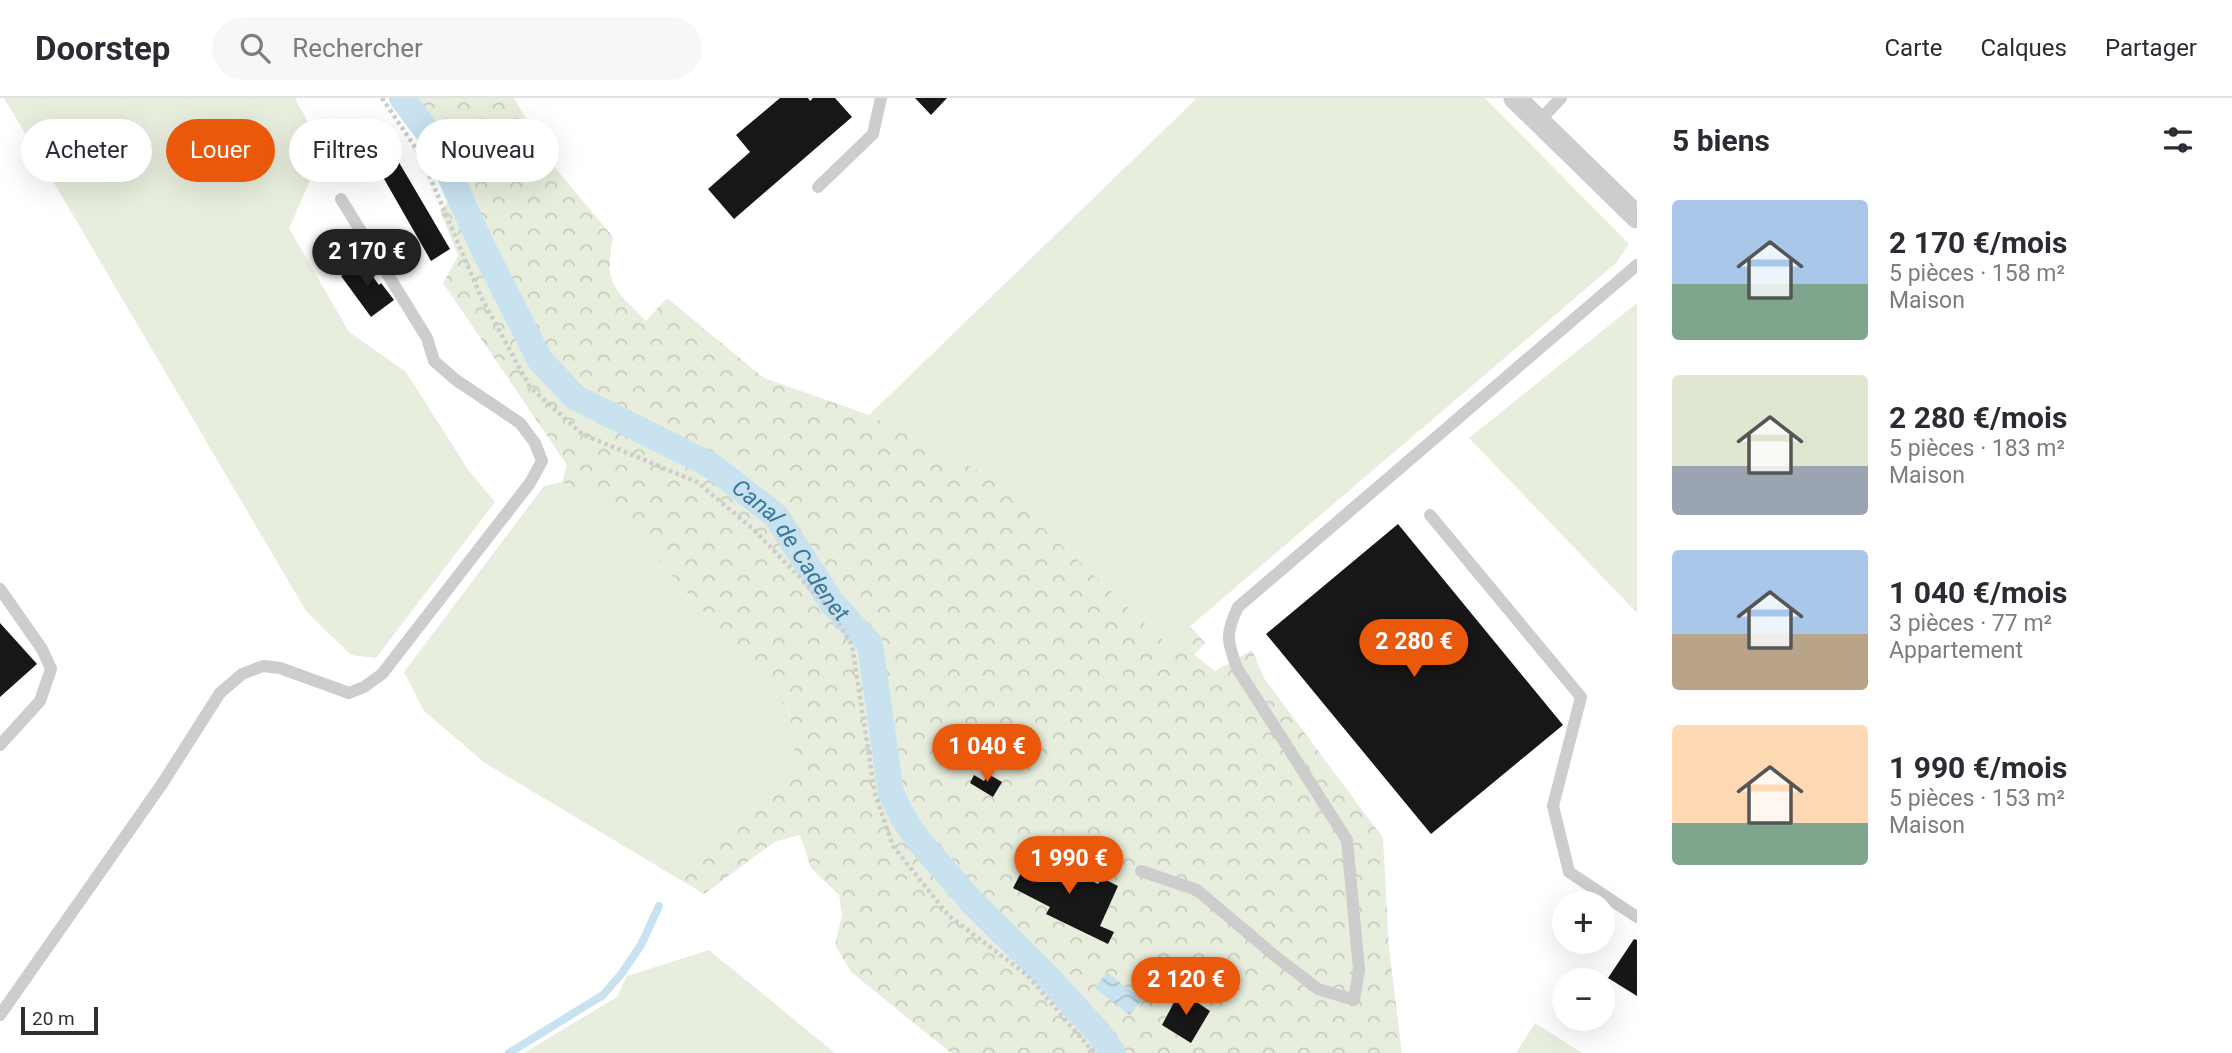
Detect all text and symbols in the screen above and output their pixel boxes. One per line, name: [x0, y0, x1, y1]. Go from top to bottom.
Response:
search box: [212, 17, 702, 80]
text: Doorstep: [35, 29, 170, 68]
icon: search: [236, 29, 274, 67]
text: Rechercher: [292, 33, 423, 63]
text: Carte: [1884, 34, 1942, 62]
text: Calques: [1980, 34, 2067, 62]
text: Partager: [2105, 34, 2197, 62]
chip: Acheter: [21, 119, 152, 182]
chip: Louer: [166, 119, 275, 182]
chip: Filtres: [289, 119, 402, 182]
chip: Nouveau: [416, 119, 559, 182]
icon: filters: [2159, 121, 2197, 159]
text: 5 biens: [1672, 123, 1770, 158]
text: 2 170 €/mois: [1889, 225, 2067, 260]
icon: home: [1728, 228, 1812, 312]
pin: 2 170 €: [302, 230, 432, 289]
text: 2 170 €: [328, 238, 406, 265]
text: 5 pièces · 158 m²: [1889, 260, 2065, 287]
text: Maison: [1889, 287, 1965, 314]
text: 2 280 €/mois: [1889, 400, 2067, 435]
icon: home: [1728, 403, 1812, 487]
text: 5 pièces · 183 m²: [1889, 435, 2065, 462]
text: Maison: [1889, 462, 1965, 489]
water label: Canal de Cadenet: [727, 473, 856, 627]
text: 1 040 €/mois: [1889, 575, 2067, 610]
icon: home: [1728, 578, 1812, 662]
text: 3 pièces · 77 m²: [1889, 610, 2052, 637]
pin: 2 280 €: [1349, 620, 1479, 679]
text: 2 280 €: [1375, 628, 1453, 655]
text: Appartement: [1889, 637, 2023, 664]
pin: 1 040 €: [922, 724, 1052, 784]
text: 1 040 €: [948, 733, 1026, 760]
text: 1 990 €/mois: [1889, 750, 2067, 785]
icon: home: [1728, 753, 1812, 837]
text: 5 pièces · 153 m²: [1889, 785, 2065, 812]
text: Maison: [1889, 812, 1965, 839]
pin: 1 990 €: [1004, 836, 1134, 896]
text: 1 990 €: [1030, 845, 1108, 872]
map controls: [1552, 891, 1615, 1031]
button: +: [1552, 891, 1615, 954]
pin: 2 120 €: [1121, 958, 1251, 1017]
text: 2 120 €: [1147, 966, 1225, 993]
button: −: [1552, 968, 1615, 1031]
scale bar: [21, 1004, 98, 1036]
text: 20 m: [32, 1007, 75, 1030]

